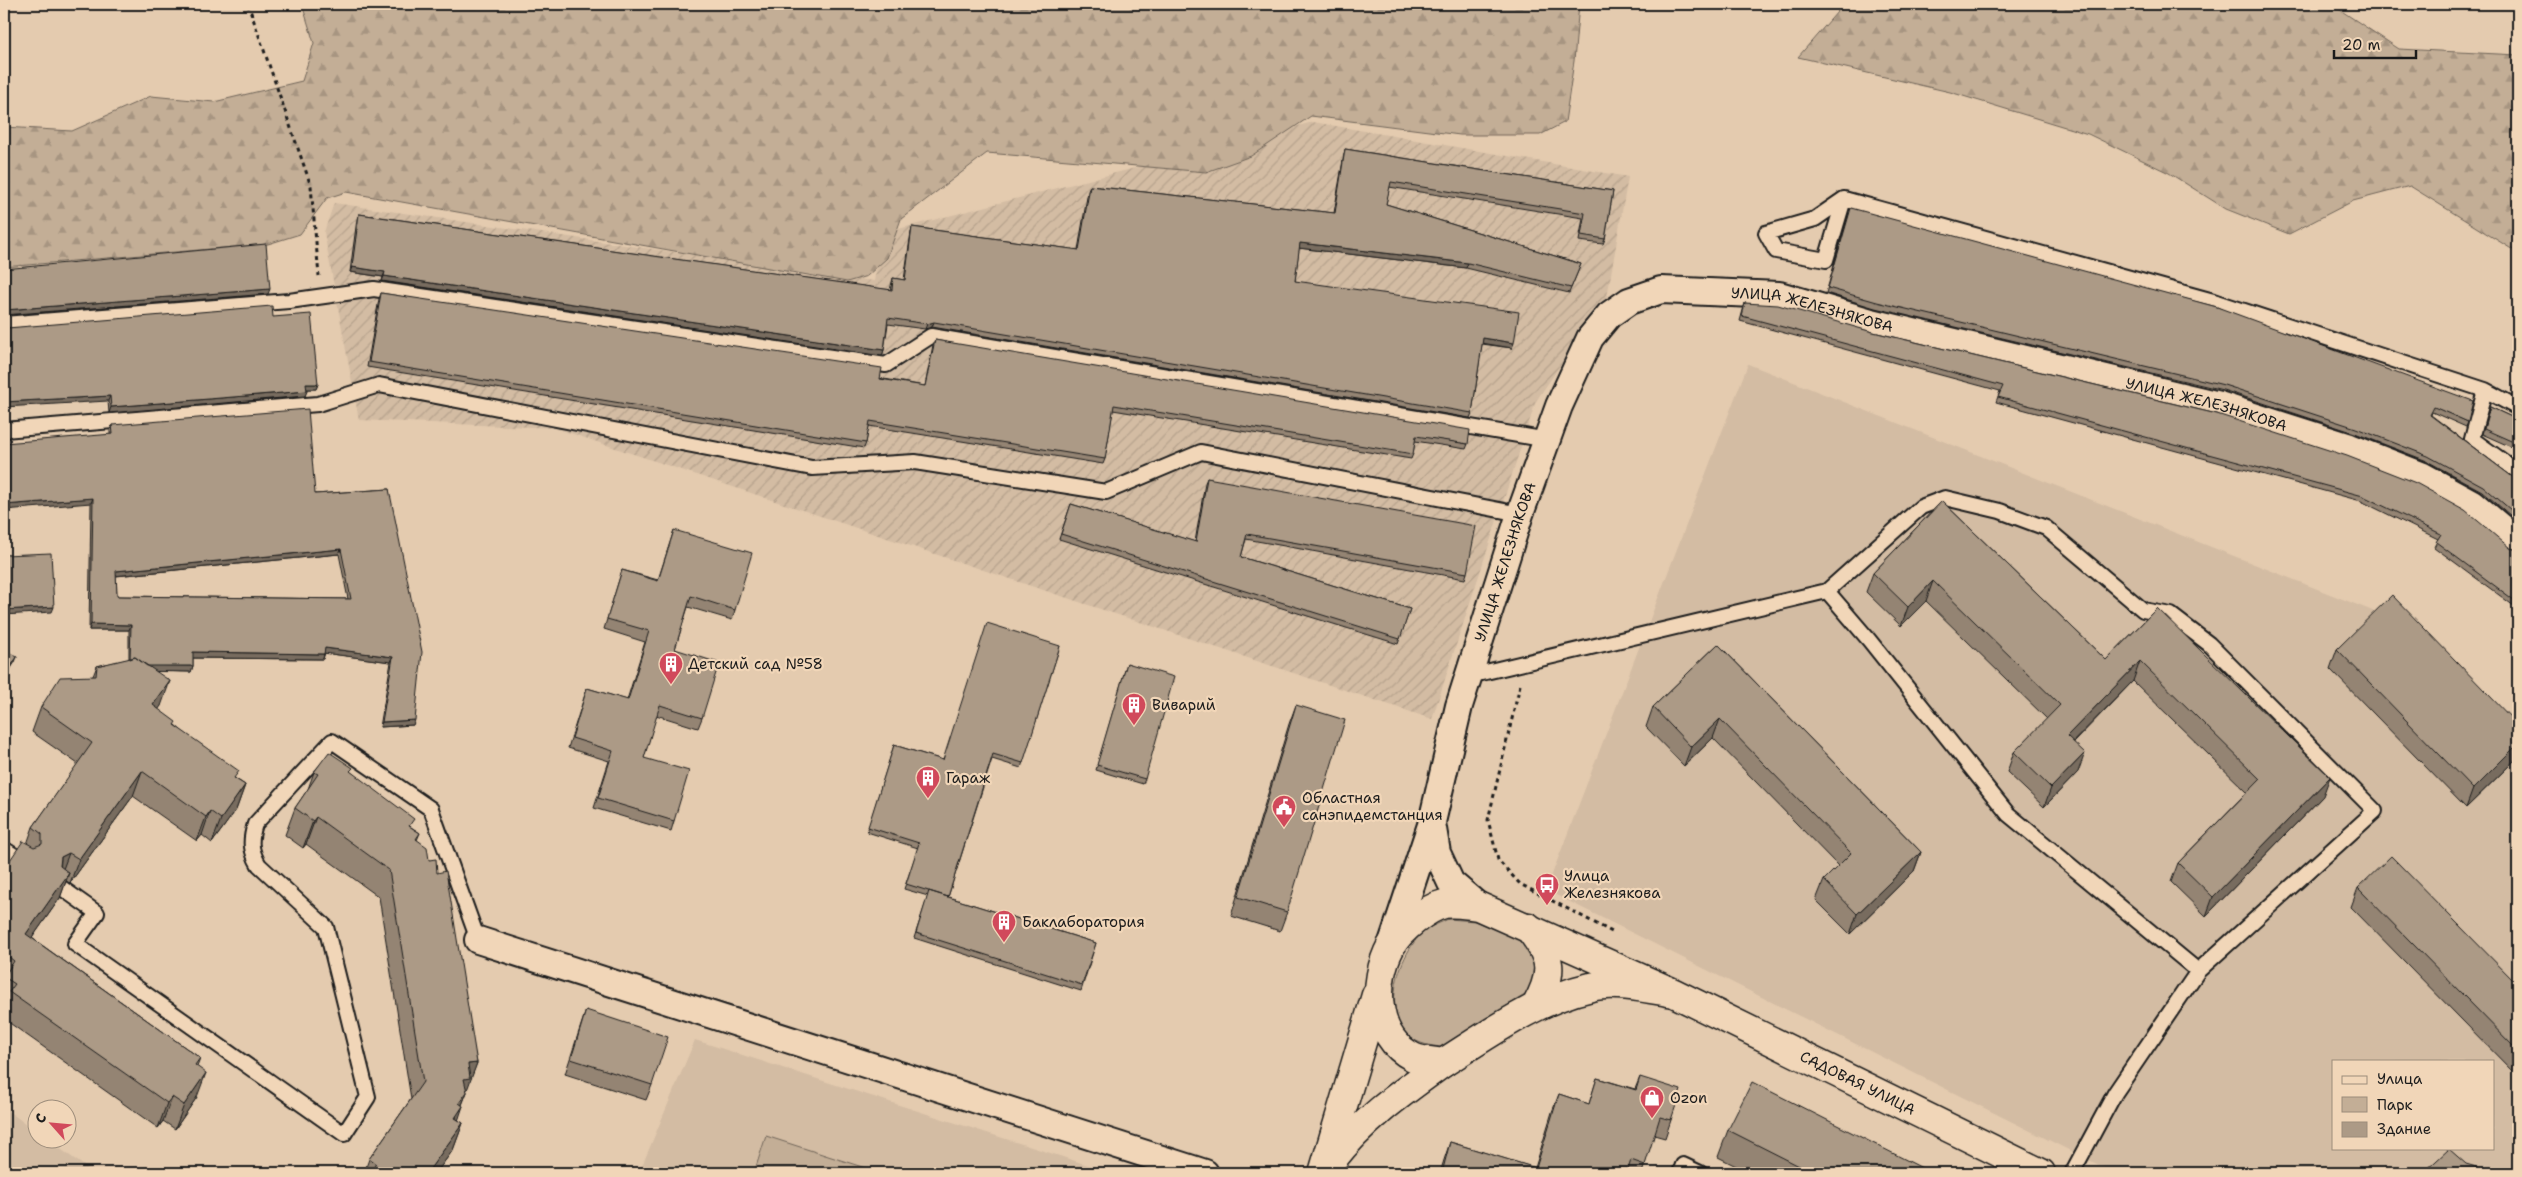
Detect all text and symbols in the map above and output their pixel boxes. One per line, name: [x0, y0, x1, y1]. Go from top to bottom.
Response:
scale bar: [2334, 28, 2417, 60]
text: 20 m: [2342, 35, 2381, 55]
street label: УЛИЦА ЖЕЛЕЗНЯКОВА: [1730, 283, 1895, 337]
street label: УЛИЦА ЖЕЛЕЗНЯКОВА: [2124, 373, 2289, 436]
street label: УЛИЦА ЖЕЛЕЗНЯКОВА: [1470, 479, 1541, 644]
building icon: Детский сад №58: [658, 651, 684, 685]
place label: Детский сад №58: [688, 654, 823, 674]
building icon: Виварий: [1121, 692, 1147, 726]
place label: Виварий: [1152, 695, 1216, 715]
building icon: Гараж: [915, 765, 941, 799]
place label: Гараж: [946, 768, 991, 788]
place label: Областная санэпидемстанция: [1302, 788, 1443, 825]
public building icon: Областная санэпидемстанция: [1271, 794, 1297, 828]
place label: Улица Железнякова: [1564, 866, 1661, 903]
bus stop icon: Улица Железнякова: [1534, 872, 1560, 906]
building icon: Баклаборатория: [991, 909, 1017, 943]
place label: Баклаборатория: [1022, 912, 1145, 932]
street label: САДОВАЯ УЛИЦА: [1796, 1046, 1919, 1120]
legend: [2332, 1060, 2494, 1150]
text: Улица: [2377, 1069, 2423, 1089]
shop icon: Ozon: [1639, 1085, 1665, 1119]
place label: Ozon: [1670, 1088, 1707, 1108]
text: Парк: [2377, 1095, 2413, 1115]
north arrow: [28, 1100, 78, 1150]
text: С: [30, 1110, 50, 1126]
text: Здание: [2377, 1119, 2431, 1139]

